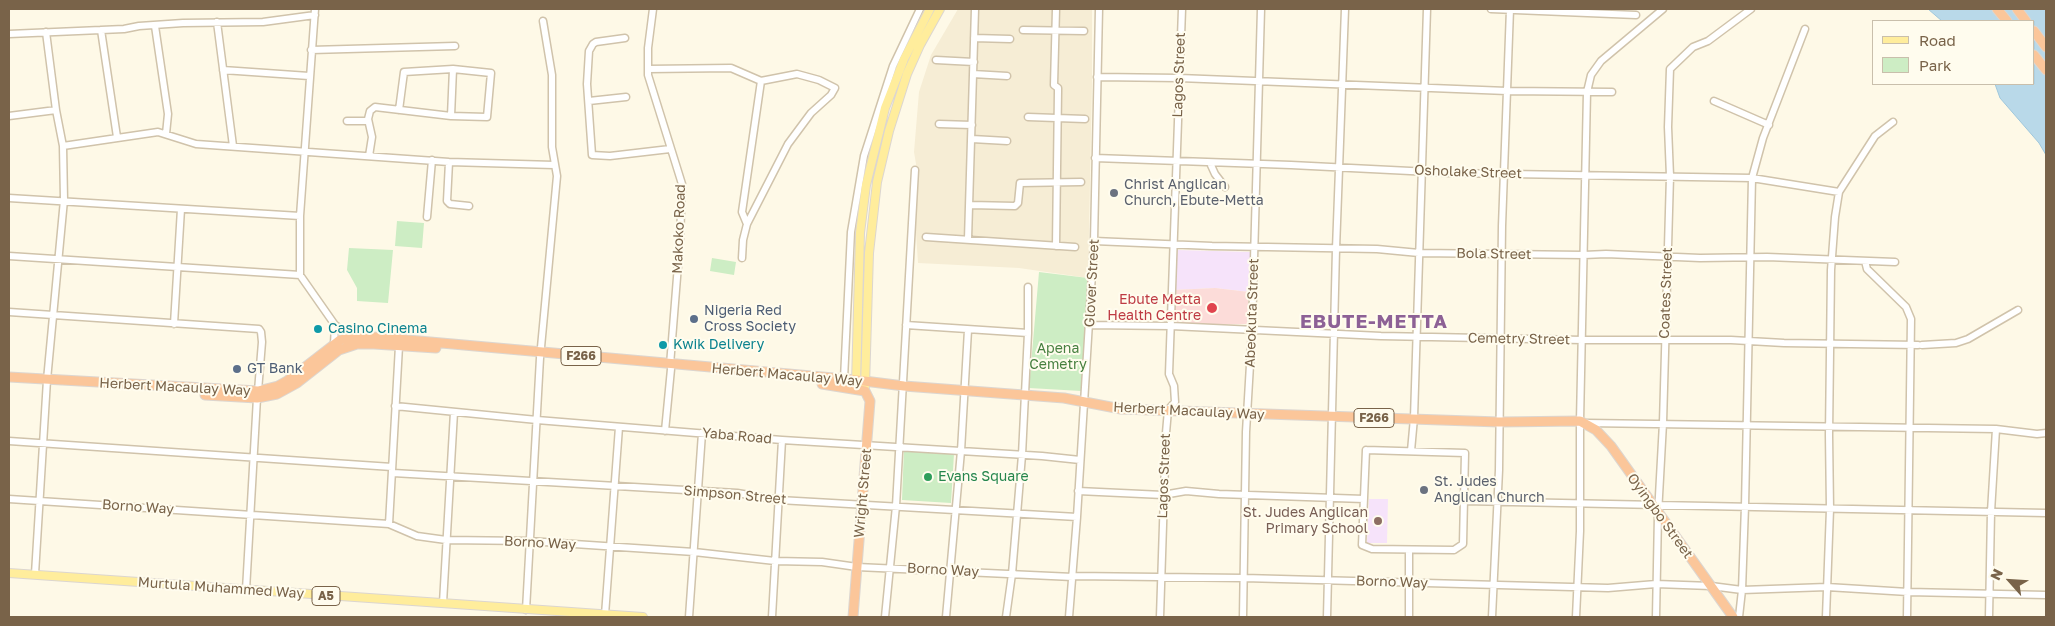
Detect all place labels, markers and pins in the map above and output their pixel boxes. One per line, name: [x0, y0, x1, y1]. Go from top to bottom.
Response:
place label: Christ Anglican Church, Ebute-Metta: [1124, 177, 1264, 210]
marker: Christ Anglican Church, Ebute-Metta: [1108, 187, 1120, 199]
place label: Ebute Metta Health Centre: [1107, 292, 1201, 324]
marker: Ebute Metta Health Centre: [1205, 301, 1219, 315]
place label: Nigeria Red Cross Society: [704, 303, 796, 336]
marker: Nigeria Red Cross Society: [688, 313, 700, 325]
place label: Casino Cinema: [328, 321, 427, 337]
marker: Casino Cinema: [312, 323, 324, 335]
place label: Kwik Delivery: [673, 337, 764, 353]
marker: Kwik Delivery: [657, 339, 669, 351]
place label: GT Bank: [247, 361, 303, 377]
marker: GT Bank: [231, 363, 243, 375]
place label: Evans Square: [938, 469, 1029, 485]
marker: Evans Square: [922, 471, 934, 483]
place label: St. Judes Anglican Church: [1434, 474, 1545, 507]
marker: St. Judes Anglican Church: [1418, 484, 1430, 496]
place label: St. Judes Anglican Primary School: [1243, 505, 1368, 538]
marker: St. Judes Anglican Primary School: [1372, 515, 1384, 527]

